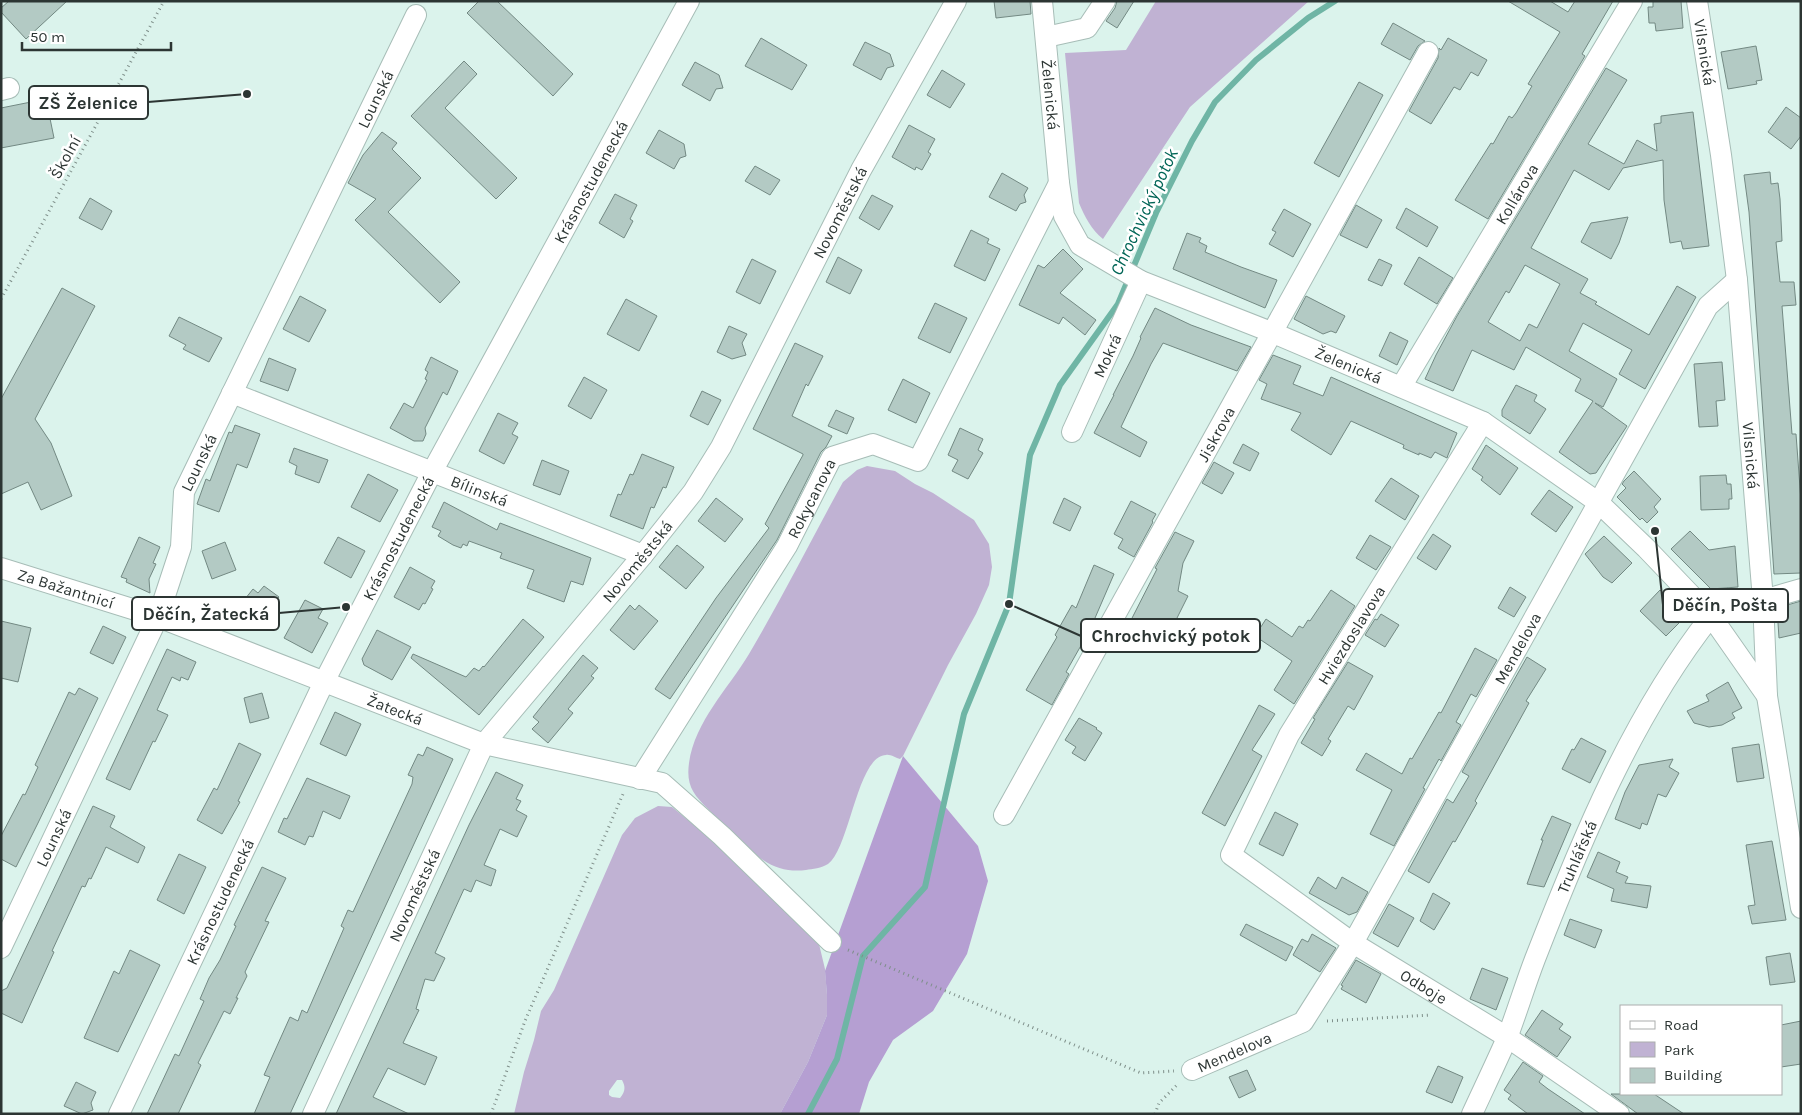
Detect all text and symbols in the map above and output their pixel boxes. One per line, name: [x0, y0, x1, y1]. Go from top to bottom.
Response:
street label: Vilsnická: [1690, 18, 1719, 87]
scale bar: [22, 20, 171, 52]
text: 50 m: [30, 28, 65, 46]
street label: Želenická: [1037, 58, 1063, 131]
street label: Lounská: [353, 67, 398, 131]
callout: ZŠ Želenice: [29, 86, 148, 119]
text: ZŠ Želenice: [38, 92, 138, 114]
street label: Krásnostudenecká: [550, 117, 632, 247]
street label: Školní: [46, 132, 85, 182]
water label: Chrochvický potok: [1105, 144, 1183, 279]
street label: Kollárova: [1491, 160, 1542, 228]
street label: Novoměstská: [809, 163, 871, 262]
street label: Mokrá: [1089, 331, 1126, 381]
street label: Želenická: [1312, 343, 1385, 388]
street label: Jiskrova: [1193, 403, 1239, 465]
street label: Vilsnická: [1739, 421, 1763, 490]
street label: Lounská: [177, 431, 221, 495]
street label: Rokycanova: [783, 455, 840, 542]
street label: Bílinská: [448, 471, 511, 511]
street label: Krásnostudenecká: [359, 473, 438, 604]
street label: Novoměstská: [598, 517, 677, 606]
street label: Za Bažantnicí: [15, 565, 117, 613]
street label: Hviezdoslavova: [1313, 582, 1389, 688]
callout: Děčín, Pošta: [1663, 589, 1788, 622]
text: Děčín, Pošta: [1672, 594, 1778, 616]
callout: Děčín, Žatecká: [132, 597, 279, 630]
text: Děčín, Žatecká: [143, 603, 269, 625]
street label: Mendelova: [1490, 609, 1545, 688]
callout: Chrochvický potok: [1081, 619, 1260, 652]
text: Chrochvický potok: [1092, 625, 1251, 647]
street label: Žatecká: [364, 690, 426, 729]
street label: Lounská: [32, 806, 76, 870]
street label: Truhlářská: [1553, 817, 1601, 896]
street label: Krásnostudenecká: [182, 836, 258, 968]
street label: Novoměstská: [385, 846, 444, 945]
street label: Odboje: [1397, 965, 1450, 1008]
legend: [1620, 1005, 1782, 1095]
text: Road: [1664, 1016, 1699, 1034]
street label: Mendelova: [1194, 1028, 1275, 1077]
text: Park: [1664, 1041, 1694, 1059]
text: Building: [1664, 1066, 1722, 1084]

